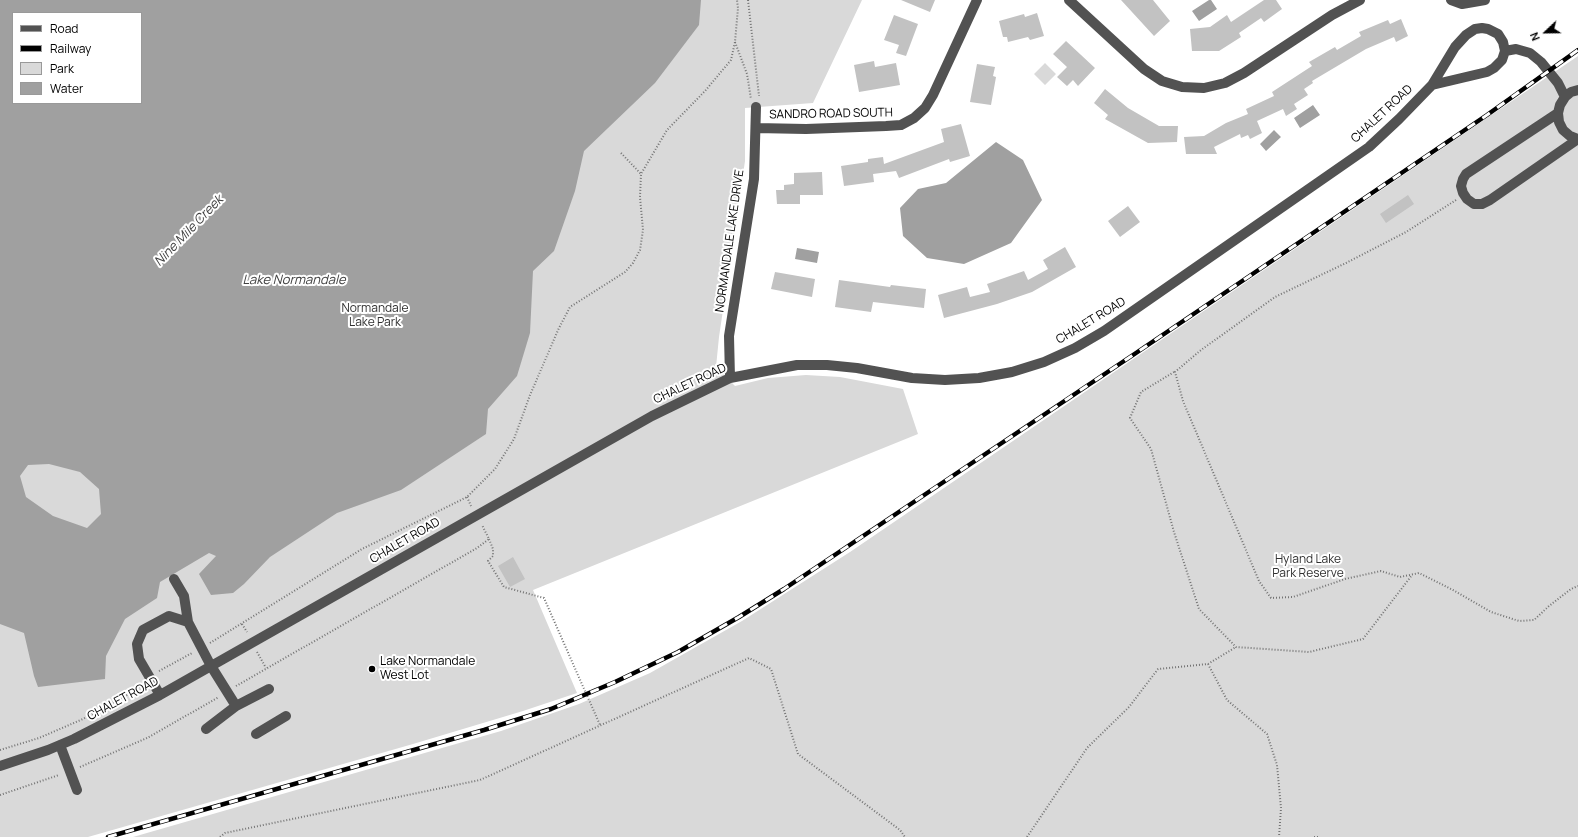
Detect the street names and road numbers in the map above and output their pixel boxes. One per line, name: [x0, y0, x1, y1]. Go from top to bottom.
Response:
street label: CHALET ROAD: [1348, 82, 1416, 146]
street label: SANDRO ROAD SOUTH: [769, 106, 893, 122]
street label: NORMANDALE LAKE DRIVE: [713, 169, 747, 313]
street label: CHALET ROAD: [1054, 295, 1128, 347]
street label: CHALET ROAD: [651, 361, 729, 407]
street label: CHALET ROAD: [367, 515, 443, 567]
street label: CHALET ROAD: [85, 674, 161, 724]

